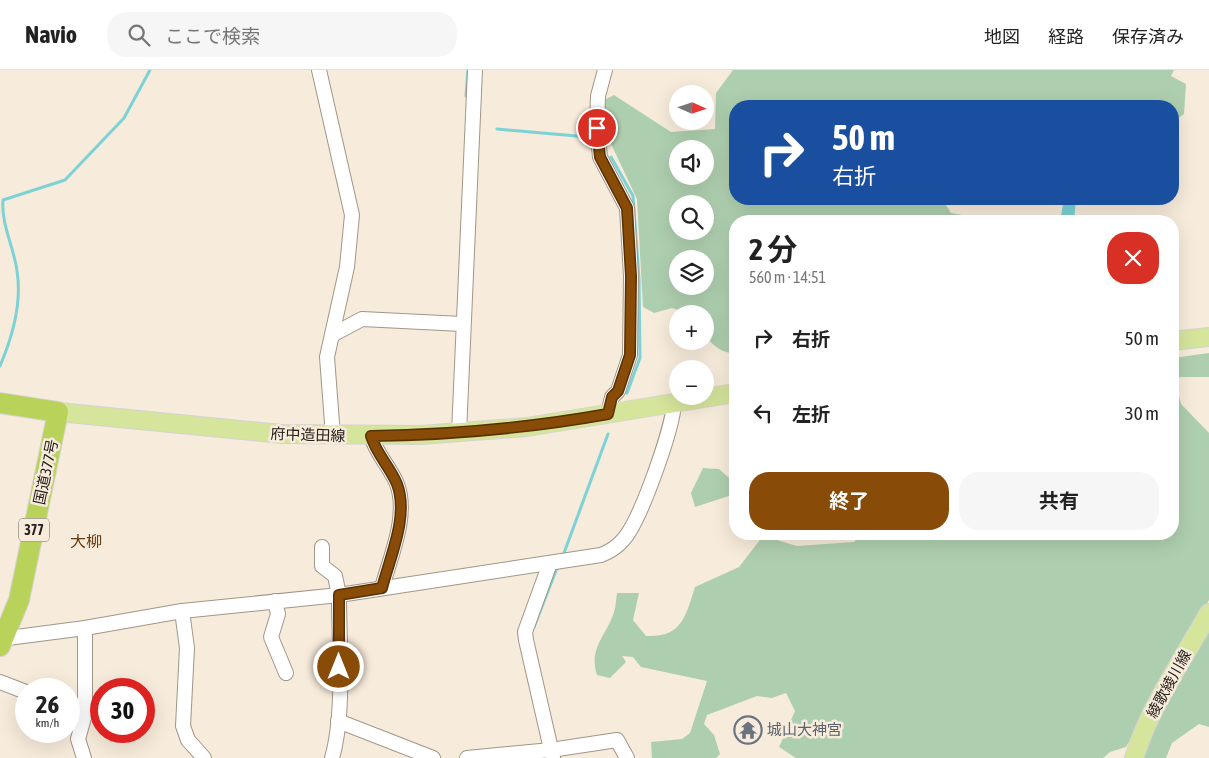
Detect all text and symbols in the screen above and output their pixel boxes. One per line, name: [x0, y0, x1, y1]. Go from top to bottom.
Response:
search box: [107, 12, 457, 57]
text: Navio: [25, 21, 77, 48]
icon: search: [125, 21, 153, 49]
text: ここで検索: [165, 25, 260, 47]
text: 地図: [984, 26, 1020, 47]
text: 経路: [1048, 26, 1084, 47]
text: 保存済み: [1112, 26, 1184, 47]
north arrow: [669, 85, 714, 130]
map controls: [669, 85, 714, 405]
pin: [576, 107, 618, 149]
icon: arrive: [583, 114, 611, 142]
text: 50 m: [832, 117, 895, 157]
icon: right: [749, 120, 814, 185]
button: sound: [669, 140, 714, 185]
text: 右折: [832, 163, 876, 189]
button: search: [669, 195, 714, 240]
text: 2 分: [749, 232, 797, 266]
button: close: [1107, 232, 1159, 284]
button: layers: [669, 250, 714, 295]
text: 560 m · 14:51: [749, 268, 826, 286]
button: +: [669, 305, 714, 350]
icon: right: [749, 324, 777, 352]
text: 50 m: [1125, 327, 1159, 349]
text: 右折: [792, 328, 830, 350]
button: −: [669, 360, 714, 405]
icon: left: [749, 399, 777, 427]
text: 30 m: [1125, 402, 1159, 424]
text: 左折: [792, 403, 830, 425]
street label: 府中造田線: [270, 425, 346, 444]
street label: 国道377号: [30, 438, 61, 506]
button: 終了: [749, 472, 949, 530]
button: 共有: [959, 472, 1159, 530]
road number: 377: [19, 518, 49, 542]
district label: 大柳: [70, 532, 102, 550]
position arrow: [312, 640, 364, 692]
street label: 綾歌綾川線: [1143, 647, 1194, 721]
speed limit sign: 30: [90, 678, 155, 743]
text: 26: [36, 690, 59, 718]
temple icon: 城山大神宮: [733, 715, 763, 745]
text: km/h: [36, 716, 59, 730]
place label: 城山大神宮: [767, 721, 842, 738]

